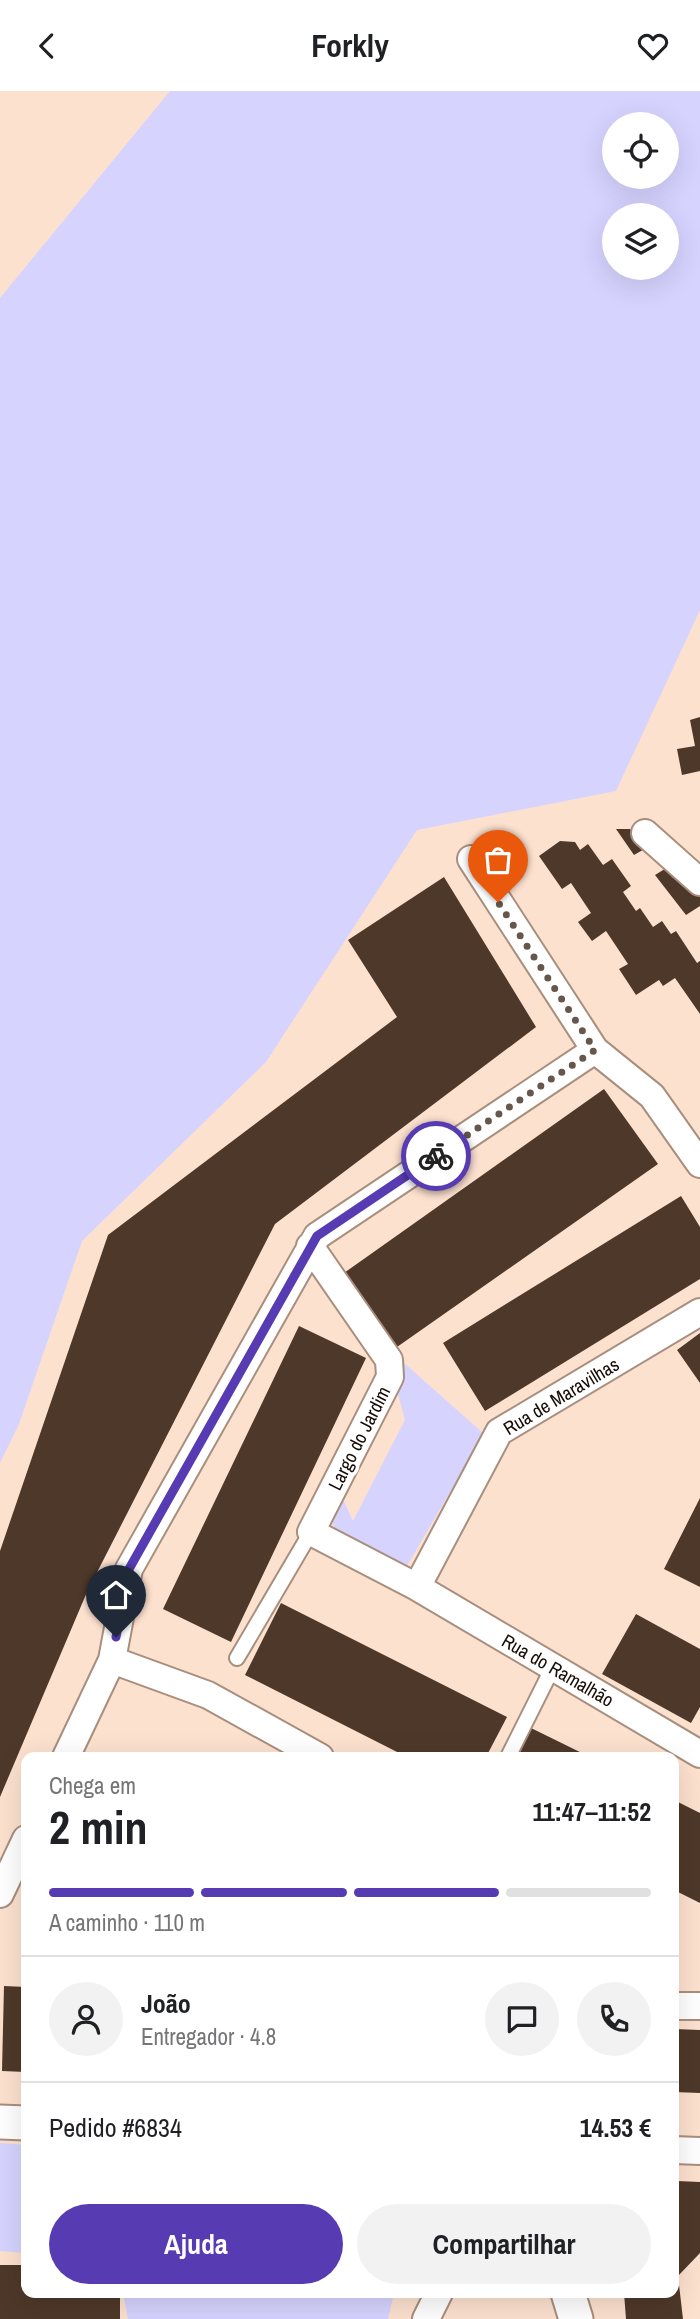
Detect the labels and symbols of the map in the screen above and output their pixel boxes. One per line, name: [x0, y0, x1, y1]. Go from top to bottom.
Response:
pin: [468, 830, 528, 902]
courier: [401, 1121, 471, 1191]
street label: Rua de Maravilhas: [498, 1351, 624, 1441]
street label: Largo do Jardim: [322, 1382, 396, 1494]
pin: [86, 1565, 146, 1637]
street label: Rua do Ramalhão: [497, 1627, 619, 1713]

